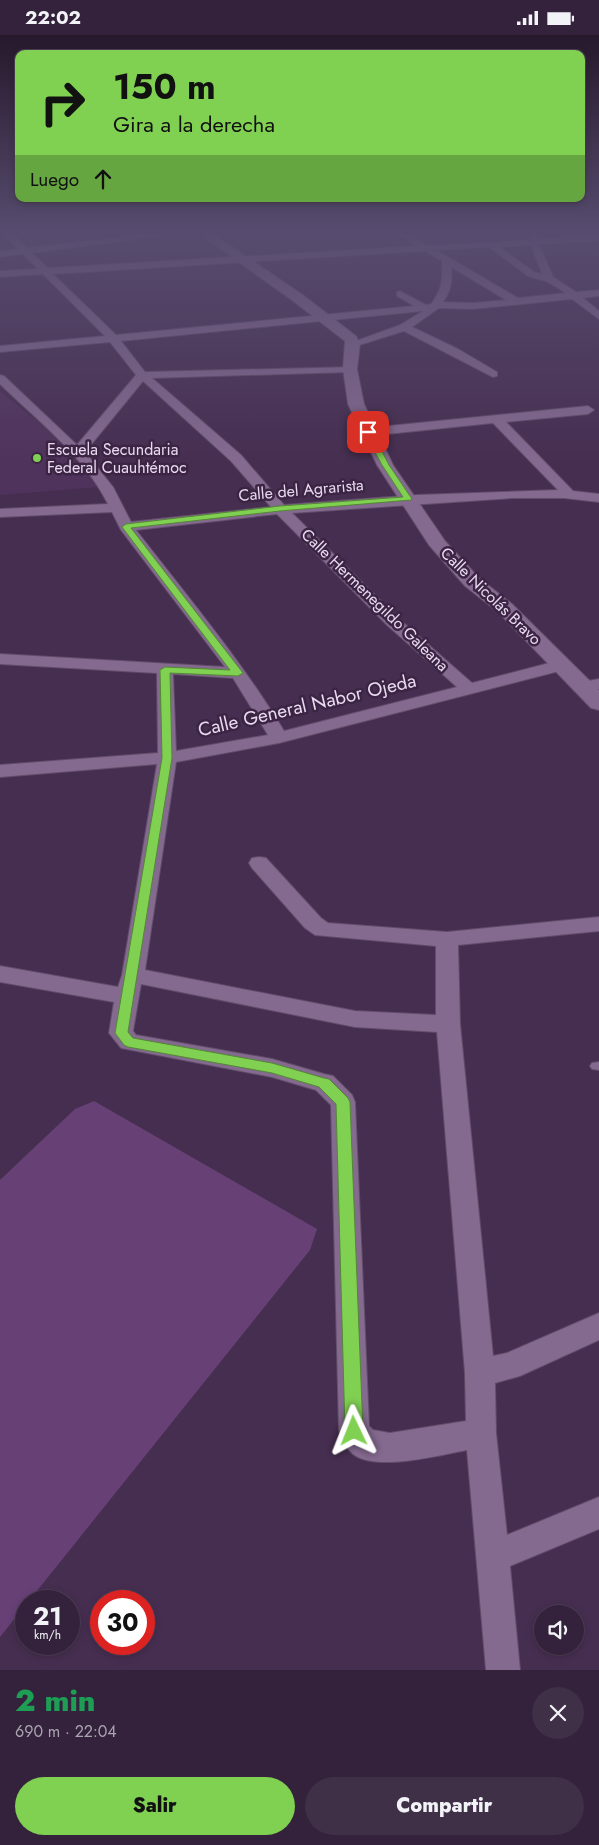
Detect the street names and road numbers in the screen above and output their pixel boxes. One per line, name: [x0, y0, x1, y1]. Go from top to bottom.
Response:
street label: Calle del Agrarista: [238, 473, 364, 507]
street label: Calle Hermenegildo Galeana: [296, 523, 454, 677]
street label: Calle Nicolás Bravo: [435, 542, 547, 650]
street label: Calle General Nabor Ojeda: [195, 667, 419, 743]

